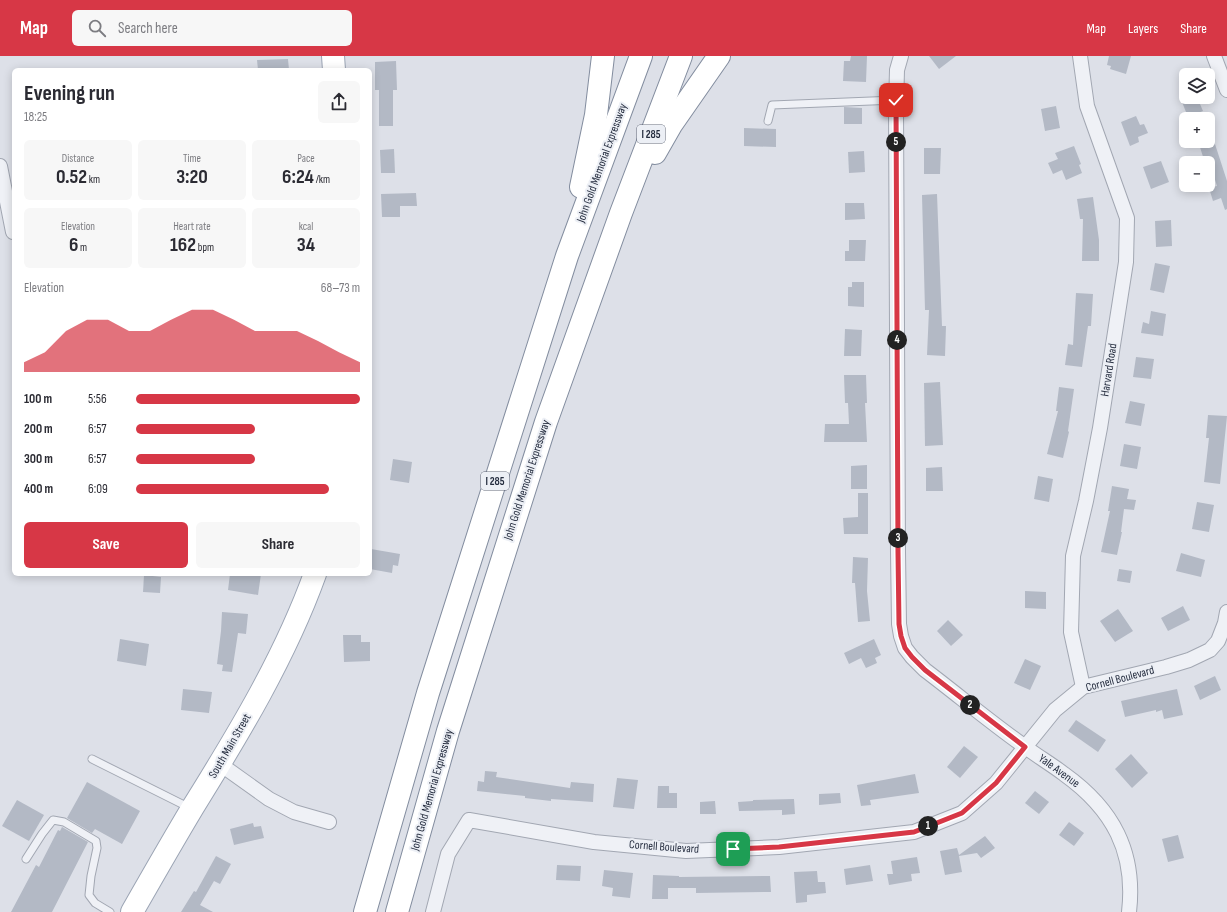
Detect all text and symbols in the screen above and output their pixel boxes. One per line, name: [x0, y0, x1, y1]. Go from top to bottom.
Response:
search box: [72, 10, 352, 46]
text: Map: [20, 17, 48, 40]
icon: search: [86, 17, 108, 39]
text: Search here: [118, 19, 178, 38]
text: Map: [1086, 20, 1106, 37]
text: Layers: [1128, 20, 1158, 37]
text: Share: [1180, 20, 1207, 37]
map controls: [1179, 68, 1215, 192]
button: layers: [1179, 68, 1215, 104]
text: Evening run: [24, 80, 115, 107]
button: share: [318, 81, 360, 123]
pin: [879, 83, 913, 117]
icon: check: [885, 89, 907, 111]
street label: John Gold Memorial Expressway: [573, 101, 631, 225]
text: 18:25: [24, 109, 47, 125]
button: +: [1179, 112, 1215, 148]
road number: I 285: [637, 125, 665, 143]
pin: 5: [886, 132, 906, 152]
text: 5: [894, 135, 898, 148]
text: Distance: [62, 152, 94, 165]
text: Time: [183, 152, 201, 165]
text: Pace: [297, 152, 315, 165]
button: −: [1179, 156, 1215, 192]
text: 0.52: [56, 165, 87, 189]
text: 3:20: [176, 165, 208, 189]
text: 6:24: [282, 165, 314, 189]
text: km: [87, 173, 100, 186]
text: /km: [314, 173, 330, 186]
text: Elevation: [61, 220, 95, 233]
text: Heart rate: [173, 220, 211, 233]
text: kcal: [299, 220, 313, 233]
text: 6: [69, 233, 78, 257]
text: 162: [170, 233, 196, 257]
text: 34: [297, 233, 315, 257]
text: m: [78, 241, 87, 254]
text: bpm: [196, 241, 214, 254]
text: Elevation: [24, 280, 64, 296]
text: 68–73 m: [321, 280, 360, 296]
pin: 4: [887, 330, 907, 350]
text: 4: [894, 333, 900, 346]
street label: Harvard Road: [1097, 342, 1121, 398]
text: 100 m: [24, 391, 52, 407]
text: 5:56: [88, 391, 107, 407]
street label: John Gold Memorial Expressway: [500, 418, 554, 543]
text: 200 m: [24, 421, 53, 437]
text: 6:57: [88, 421, 107, 437]
text: 300 m: [24, 451, 53, 467]
text: 6:57: [88, 451, 107, 467]
road number: I 285: [481, 472, 509, 490]
text: 400 m: [24, 481, 53, 497]
text: 6:09: [88, 481, 108, 497]
button: Save: [24, 522, 188, 568]
button: Share: [196, 522, 360, 568]
pin: 3: [888, 528, 908, 548]
text: 3: [896, 531, 900, 544]
street label: Cornell Boulevard: [1084, 663, 1156, 695]
pin: 2: [960, 695, 980, 715]
text: 2: [968, 698, 972, 711]
street label: South Main Street: [205, 711, 255, 781]
street label: John Gold Memorial Expressway: [407, 727, 457, 853]
street label: Yale Avenue: [1035, 751, 1083, 791]
pin: 1: [918, 816, 938, 836]
text: 1: [926, 819, 930, 832]
pin: [716, 832, 750, 866]
street label: Cornell Boulevard: [628, 837, 700, 857]
icon: arrive: [722, 838, 744, 860]

